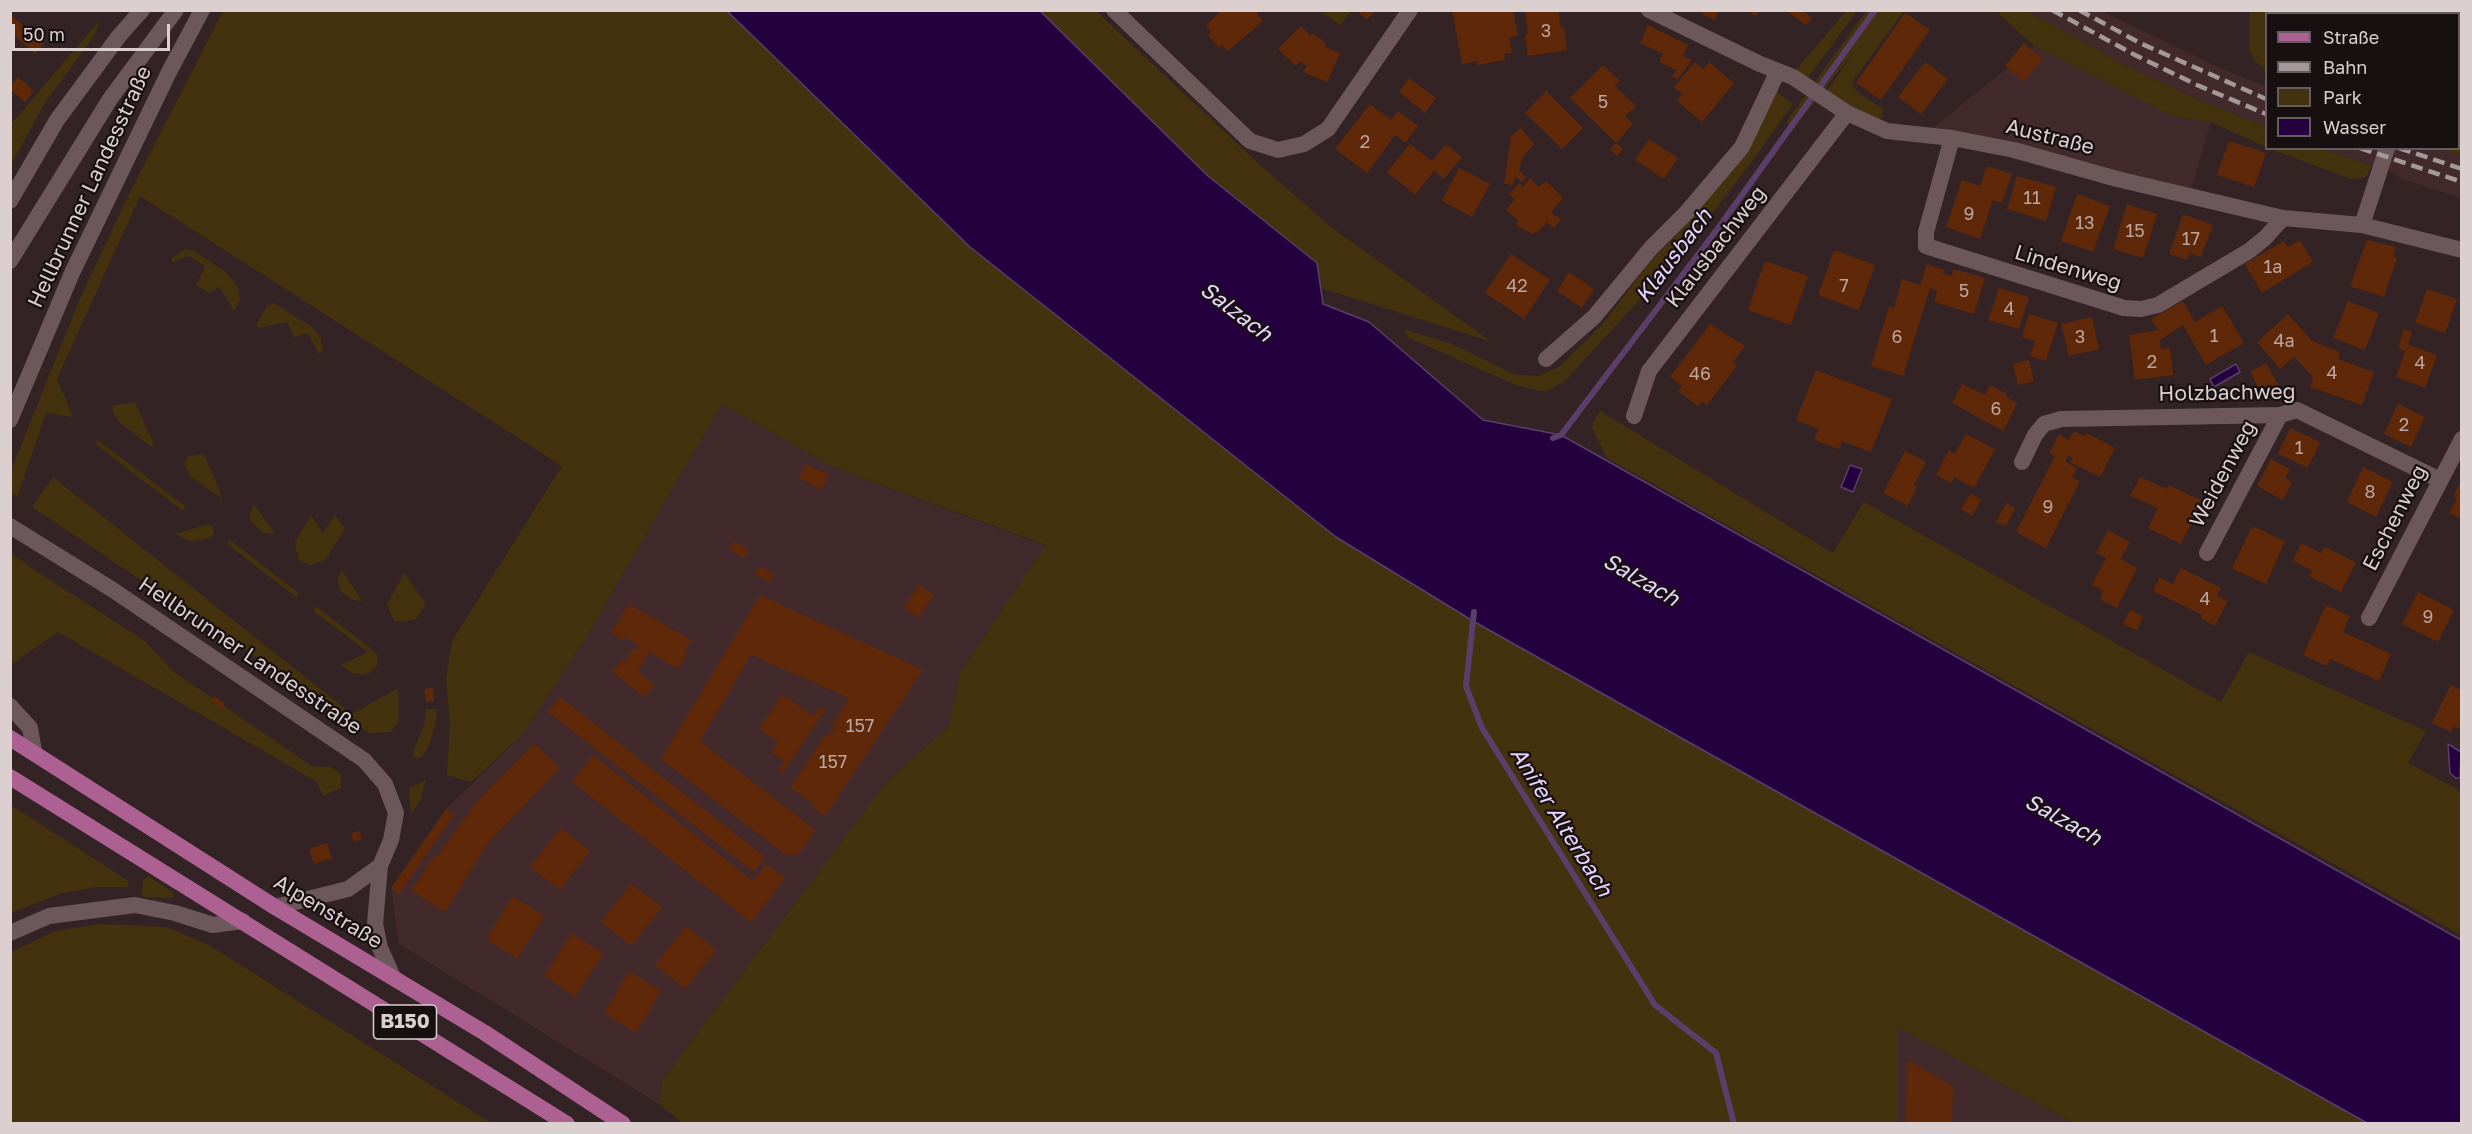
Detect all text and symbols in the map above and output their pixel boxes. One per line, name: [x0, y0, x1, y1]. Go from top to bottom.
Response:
scale bar: [15, 12, 172, 50]
legend: [2265, 12, 2460, 150]
house number: 3: [1541, 20, 1551, 42]
text: 50 m: [23, 23, 65, 45]
text: Straße: [2323, 26, 2379, 48]
text: Bahn: [2323, 56, 2367, 78]
street label: Hellbrunner Landesstraße: [23, 62, 157, 312]
text: Park: [2323, 86, 2362, 108]
house number: 5: [1598, 91, 1608, 113]
street label: Austraße: [2003, 114, 2097, 160]
text: Wasser: [2323, 116, 2386, 138]
house number: 2: [1360, 131, 1370, 153]
street label: Klausbachweg: [1661, 181, 1771, 313]
house number: 11: [2023, 187, 2041, 209]
house number: 9: [1964, 203, 1974, 225]
water label: Klausbach: [1630, 204, 1718, 308]
house number: 13: [2075, 212, 2095, 234]
house number: 15: [2125, 220, 2145, 242]
house number: 17: [2182, 228, 2200, 250]
street label: Lindenweg: [2012, 240, 2124, 296]
house number: 1a: [2264, 256, 2282, 278]
house number: 42: [1506, 275, 1528, 297]
house number: 7: [1839, 275, 1849, 297]
water label: Salzach: [1195, 277, 1277, 347]
house number: 5: [1959, 280, 1969, 302]
house number: 4: [2004, 298, 2014, 320]
house number: 1: [2210, 325, 2218, 347]
house number: 6: [1892, 326, 1902, 348]
house number: 3: [2075, 326, 2085, 348]
house number: 4a: [2273, 330, 2295, 352]
house number: 2: [2147, 351, 2157, 373]
house number: 4: [2415, 352, 2425, 374]
house number: 4: [2327, 362, 2337, 384]
house number: 46: [1689, 363, 1711, 385]
street label: Holzbachweg: [2158, 379, 2296, 407]
house number: 6: [1991, 398, 2001, 420]
house number: 2: [2399, 414, 2409, 436]
street label: Weidenweg: [2184, 417, 2262, 531]
house number: 1: [2295, 437, 2303, 459]
street label: Eschenweg: [2358, 461, 2432, 575]
house number: 8: [2365, 481, 2375, 503]
house number: 9: [2043, 496, 2053, 518]
water label: Salzach: [1598, 548, 1684, 612]
street label: Hellbrunner Landesstraße: [134, 572, 366, 740]
house number: 4: [2200, 588, 2210, 610]
house number: 9: [2423, 606, 2433, 628]
house number: 157: [846, 715, 874, 737]
water label: Anifer Alterbach: [1504, 742, 1618, 902]
house number: 157: [819, 751, 847, 773]
water label: Salzach: [2020, 788, 2106, 852]
street label: Alpenstraße: [269, 870, 387, 954]
road number: B150: [374, 1005, 436, 1039]

